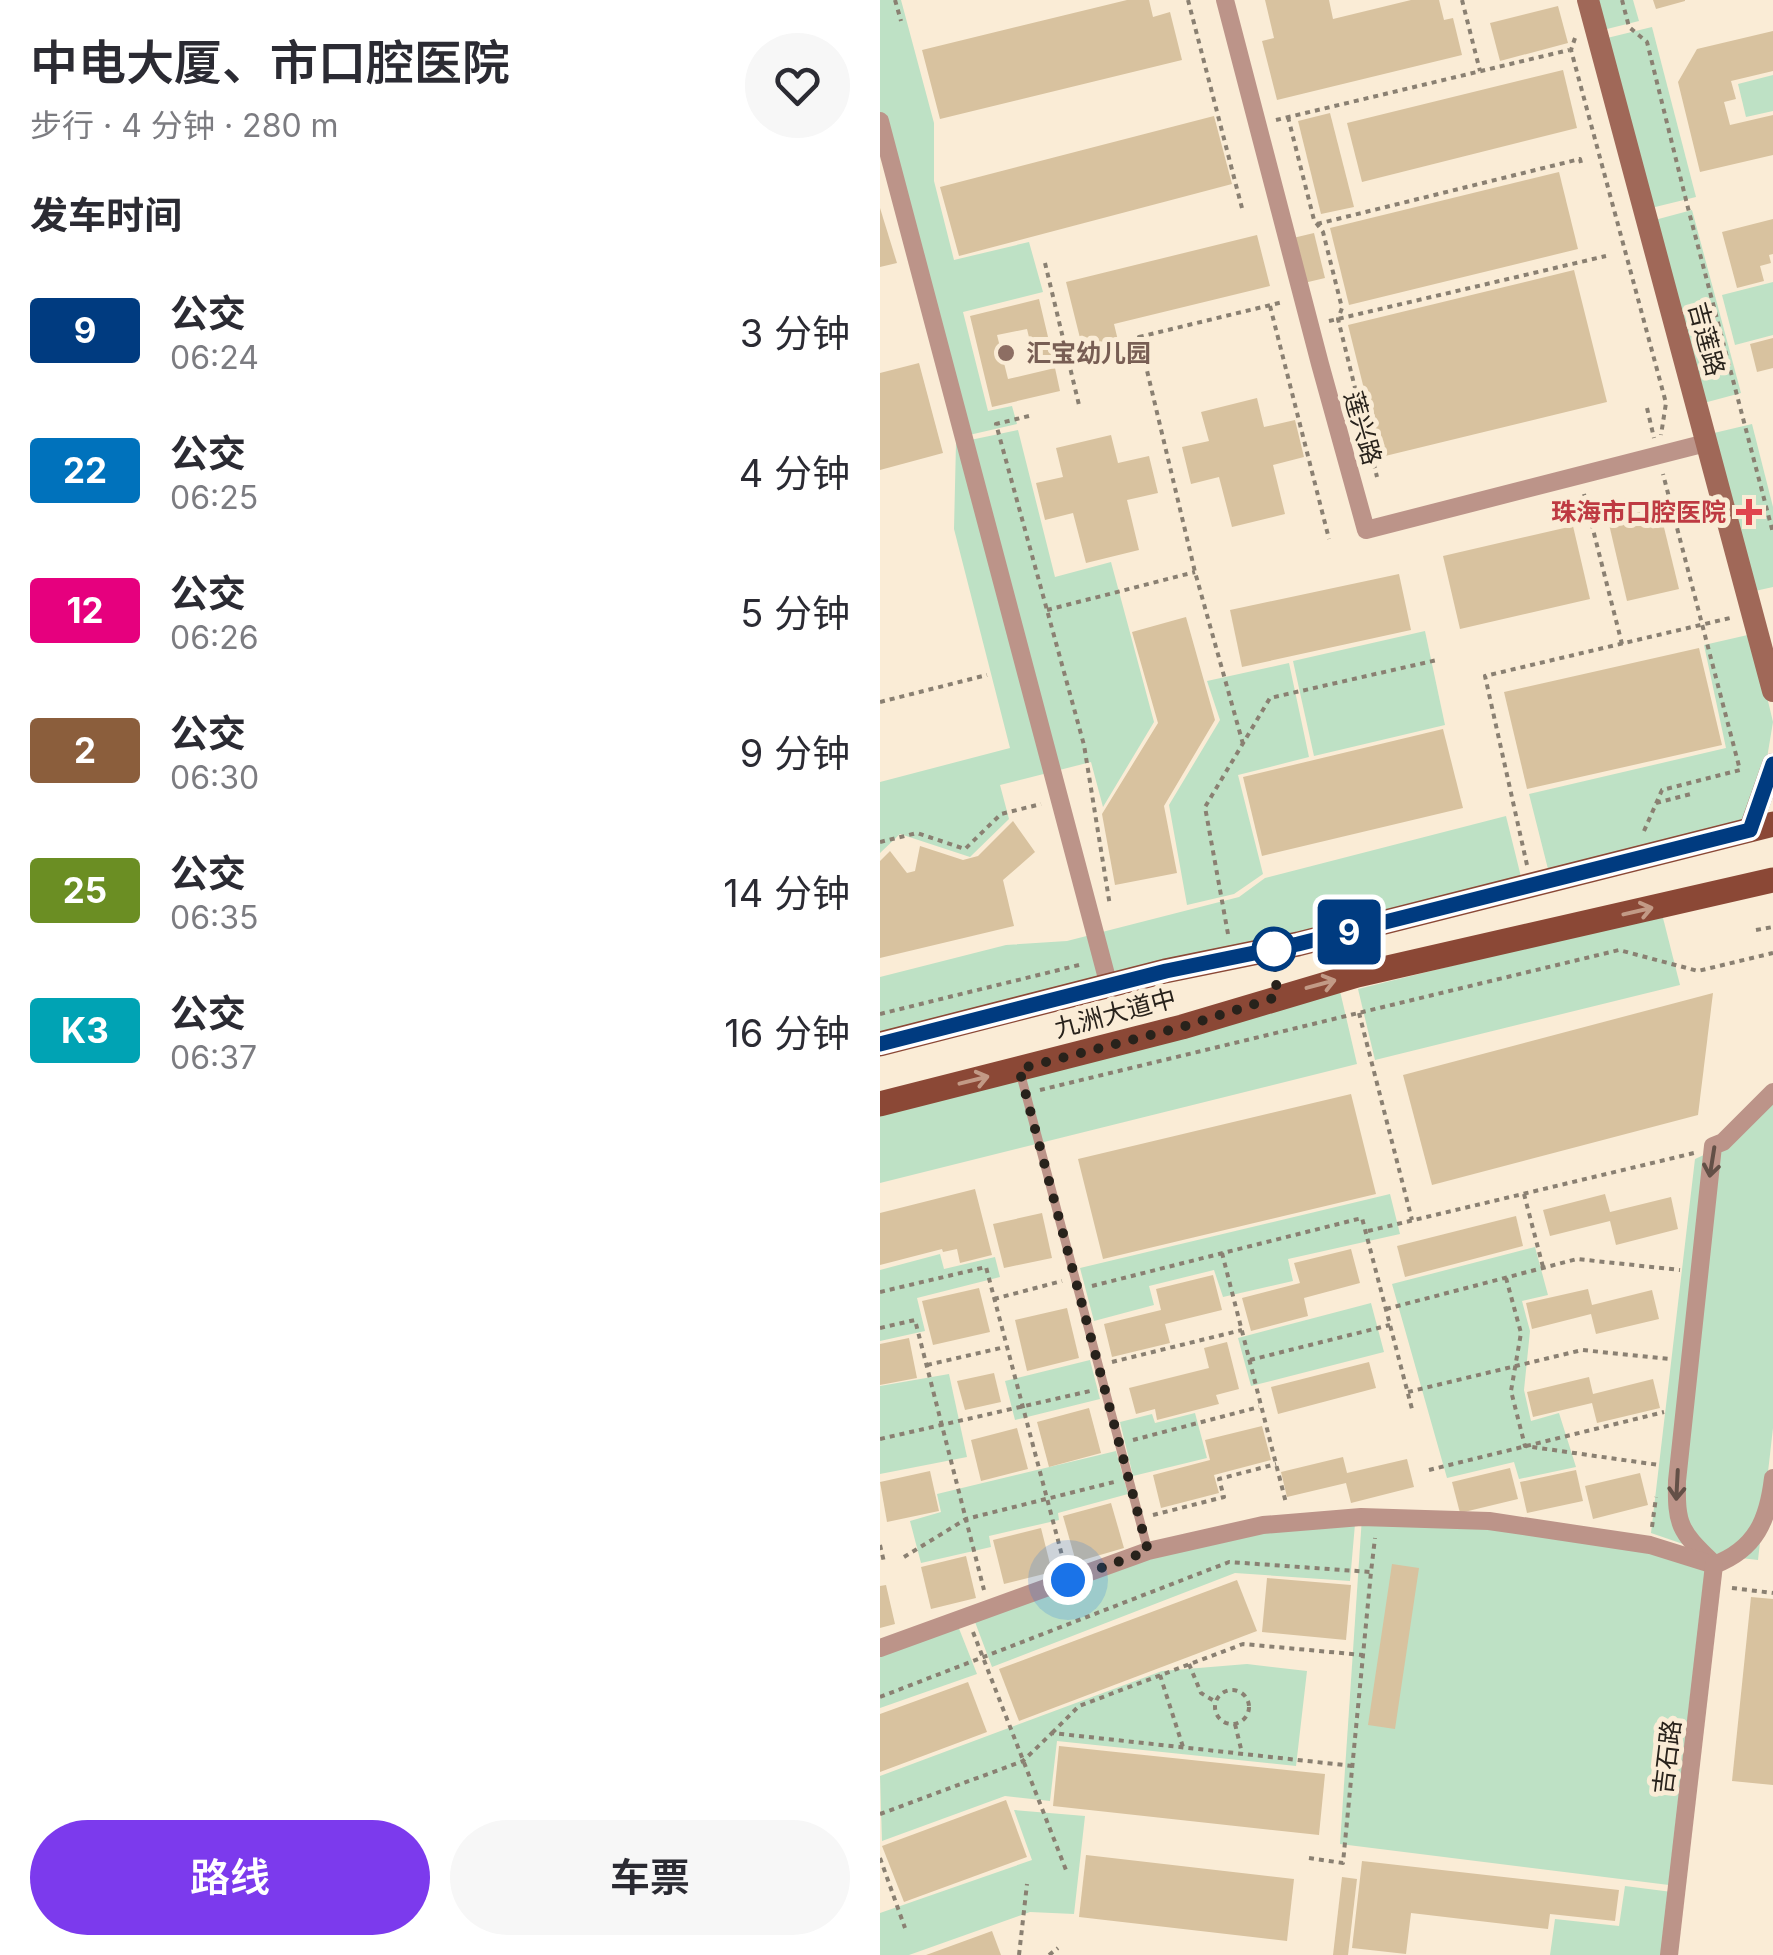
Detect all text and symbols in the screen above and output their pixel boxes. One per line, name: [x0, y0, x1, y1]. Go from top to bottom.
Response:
text: 中电大厦、市口腔医院: [30, 33, 510, 92]
button: heart: [745, 33, 850, 138]
text: 步行 · 4 分钟 · 280 m: [30, 106, 339, 145]
text: 发车时间: [30, 192, 182, 238]
text: 公交: [170, 290, 246, 336]
street label: 吉莲路: [1683, 299, 1731, 379]
text: 9: [74, 309, 96, 351]
text: 3 分钟: [740, 310, 850, 356]
text: 06:24: [170, 338, 259, 377]
place label: 汇宝幼儿园: [1026, 338, 1151, 368]
marker: 汇宝幼儿园: [995, 342, 1017, 364]
street label: 莲兴路: [1338, 388, 1388, 468]
text: 公交: [170, 430, 246, 476]
text: 22: [63, 449, 107, 491]
text: 4 分钟: [739, 450, 850, 496]
text: 06:25: [170, 478, 258, 517]
place label: 珠海市口腔医院: [1551, 497, 1726, 527]
marker: 珠海市口腔医院: [1736, 499, 1762, 525]
text: 公交: [170, 570, 246, 616]
text: 12: [66, 589, 104, 631]
text: 5 分钟: [740, 590, 850, 636]
text: 06:26: [170, 618, 259, 657]
text: 公交: [170, 710, 246, 756]
text: 2: [74, 729, 96, 771]
text: 9 分钟: [740, 730, 850, 776]
text: 06:30: [170, 758, 259, 797]
text: 公交: [170, 850, 246, 896]
text: 25: [63, 869, 107, 911]
text: 14 分钟: [723, 870, 850, 916]
text: 06:35: [170, 898, 258, 937]
line badge: 9: [1316, 900, 1382, 964]
one-way arrow: [1621, 901, 1653, 919]
text: 9: [1338, 911, 1360, 953]
unlabelled marker: [1253, 928, 1295, 970]
one-way arrow: [1305, 974, 1336, 993]
street label: 九洲大道中: [1051, 982, 1179, 1044]
text: 公交: [170, 990, 246, 1036]
text: K3: [61, 1009, 109, 1051]
text: 16 分钟: [724, 1010, 850, 1056]
text: 06:37: [170, 1038, 257, 1077]
one-way arrow: [958, 1070, 989, 1089]
one-way arrow: [1702, 1145, 1720, 1178]
one-way arrow: [1667, 1468, 1686, 1500]
your location: [1043, 1555, 1093, 1605]
street label: 吉石路: [1648, 1718, 1686, 1796]
button: 路线: [30, 1820, 430, 1935]
button: 车票: [450, 1820, 850, 1935]

